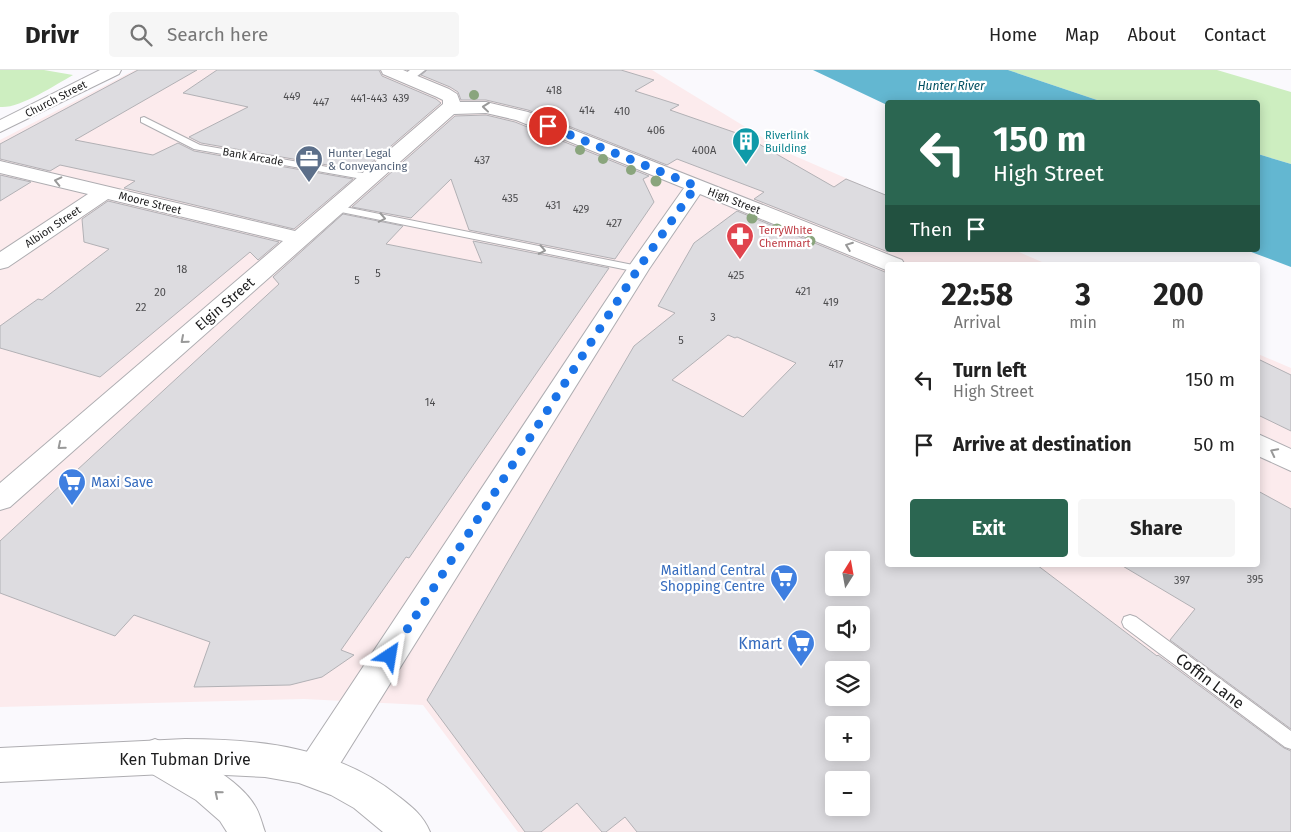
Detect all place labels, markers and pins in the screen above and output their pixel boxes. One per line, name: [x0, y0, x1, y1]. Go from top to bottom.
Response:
pin: [527, 105, 569, 147]
building icon: Riverlink Building: [731, 126, 761, 165]
place label: Riverlink Building: [765, 129, 809, 155]
office icon: Hunter Legal & Conveyancing: [294, 144, 324, 183]
place label: Hunter Legal & Conveyancing: [328, 147, 407, 173]
pharmacy icon: TerryWhite Chemmart: [725, 221, 755, 260]
place label: TerryWhite Chemmart: [759, 224, 812, 250]
supermarket icon: Maxi Save: [57, 467, 87, 506]
place label: Maxi Save: [91, 474, 153, 491]
place label: Maitland Central Shopping Centre: [660, 562, 765, 595]
supermarket icon: Maitland Central Shopping Centre: [769, 563, 799, 602]
supermarket icon: Kmart: [786, 628, 816, 667]
place label: Kmart: [738, 634, 782, 653]

